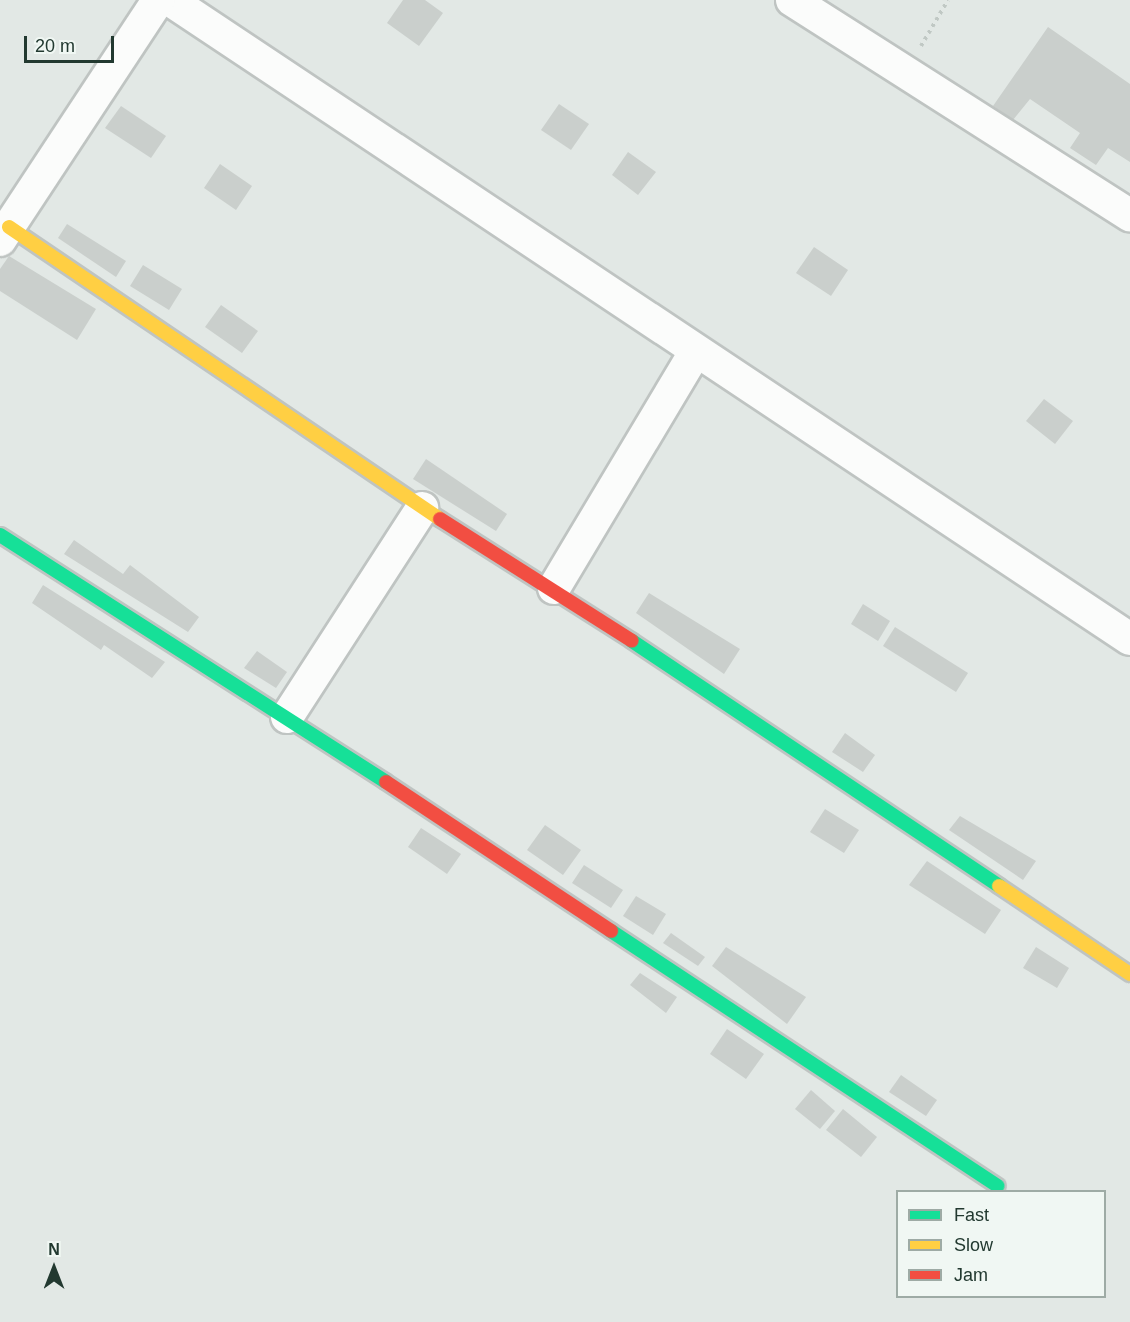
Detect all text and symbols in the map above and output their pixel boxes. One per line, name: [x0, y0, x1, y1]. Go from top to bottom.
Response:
scale bar: [27, 24, 117, 62]
text: 20 m: [35, 36, 75, 56]
legend: [896, 1190, 1106, 1298]
text: Fast: [954, 1205, 989, 1225]
text: Slow: [954, 1235, 993, 1255]
north arrow: [24, 1238, 84, 1298]
text: N: [48, 1241, 60, 1258]
text: Jam: [954, 1265, 988, 1285]

